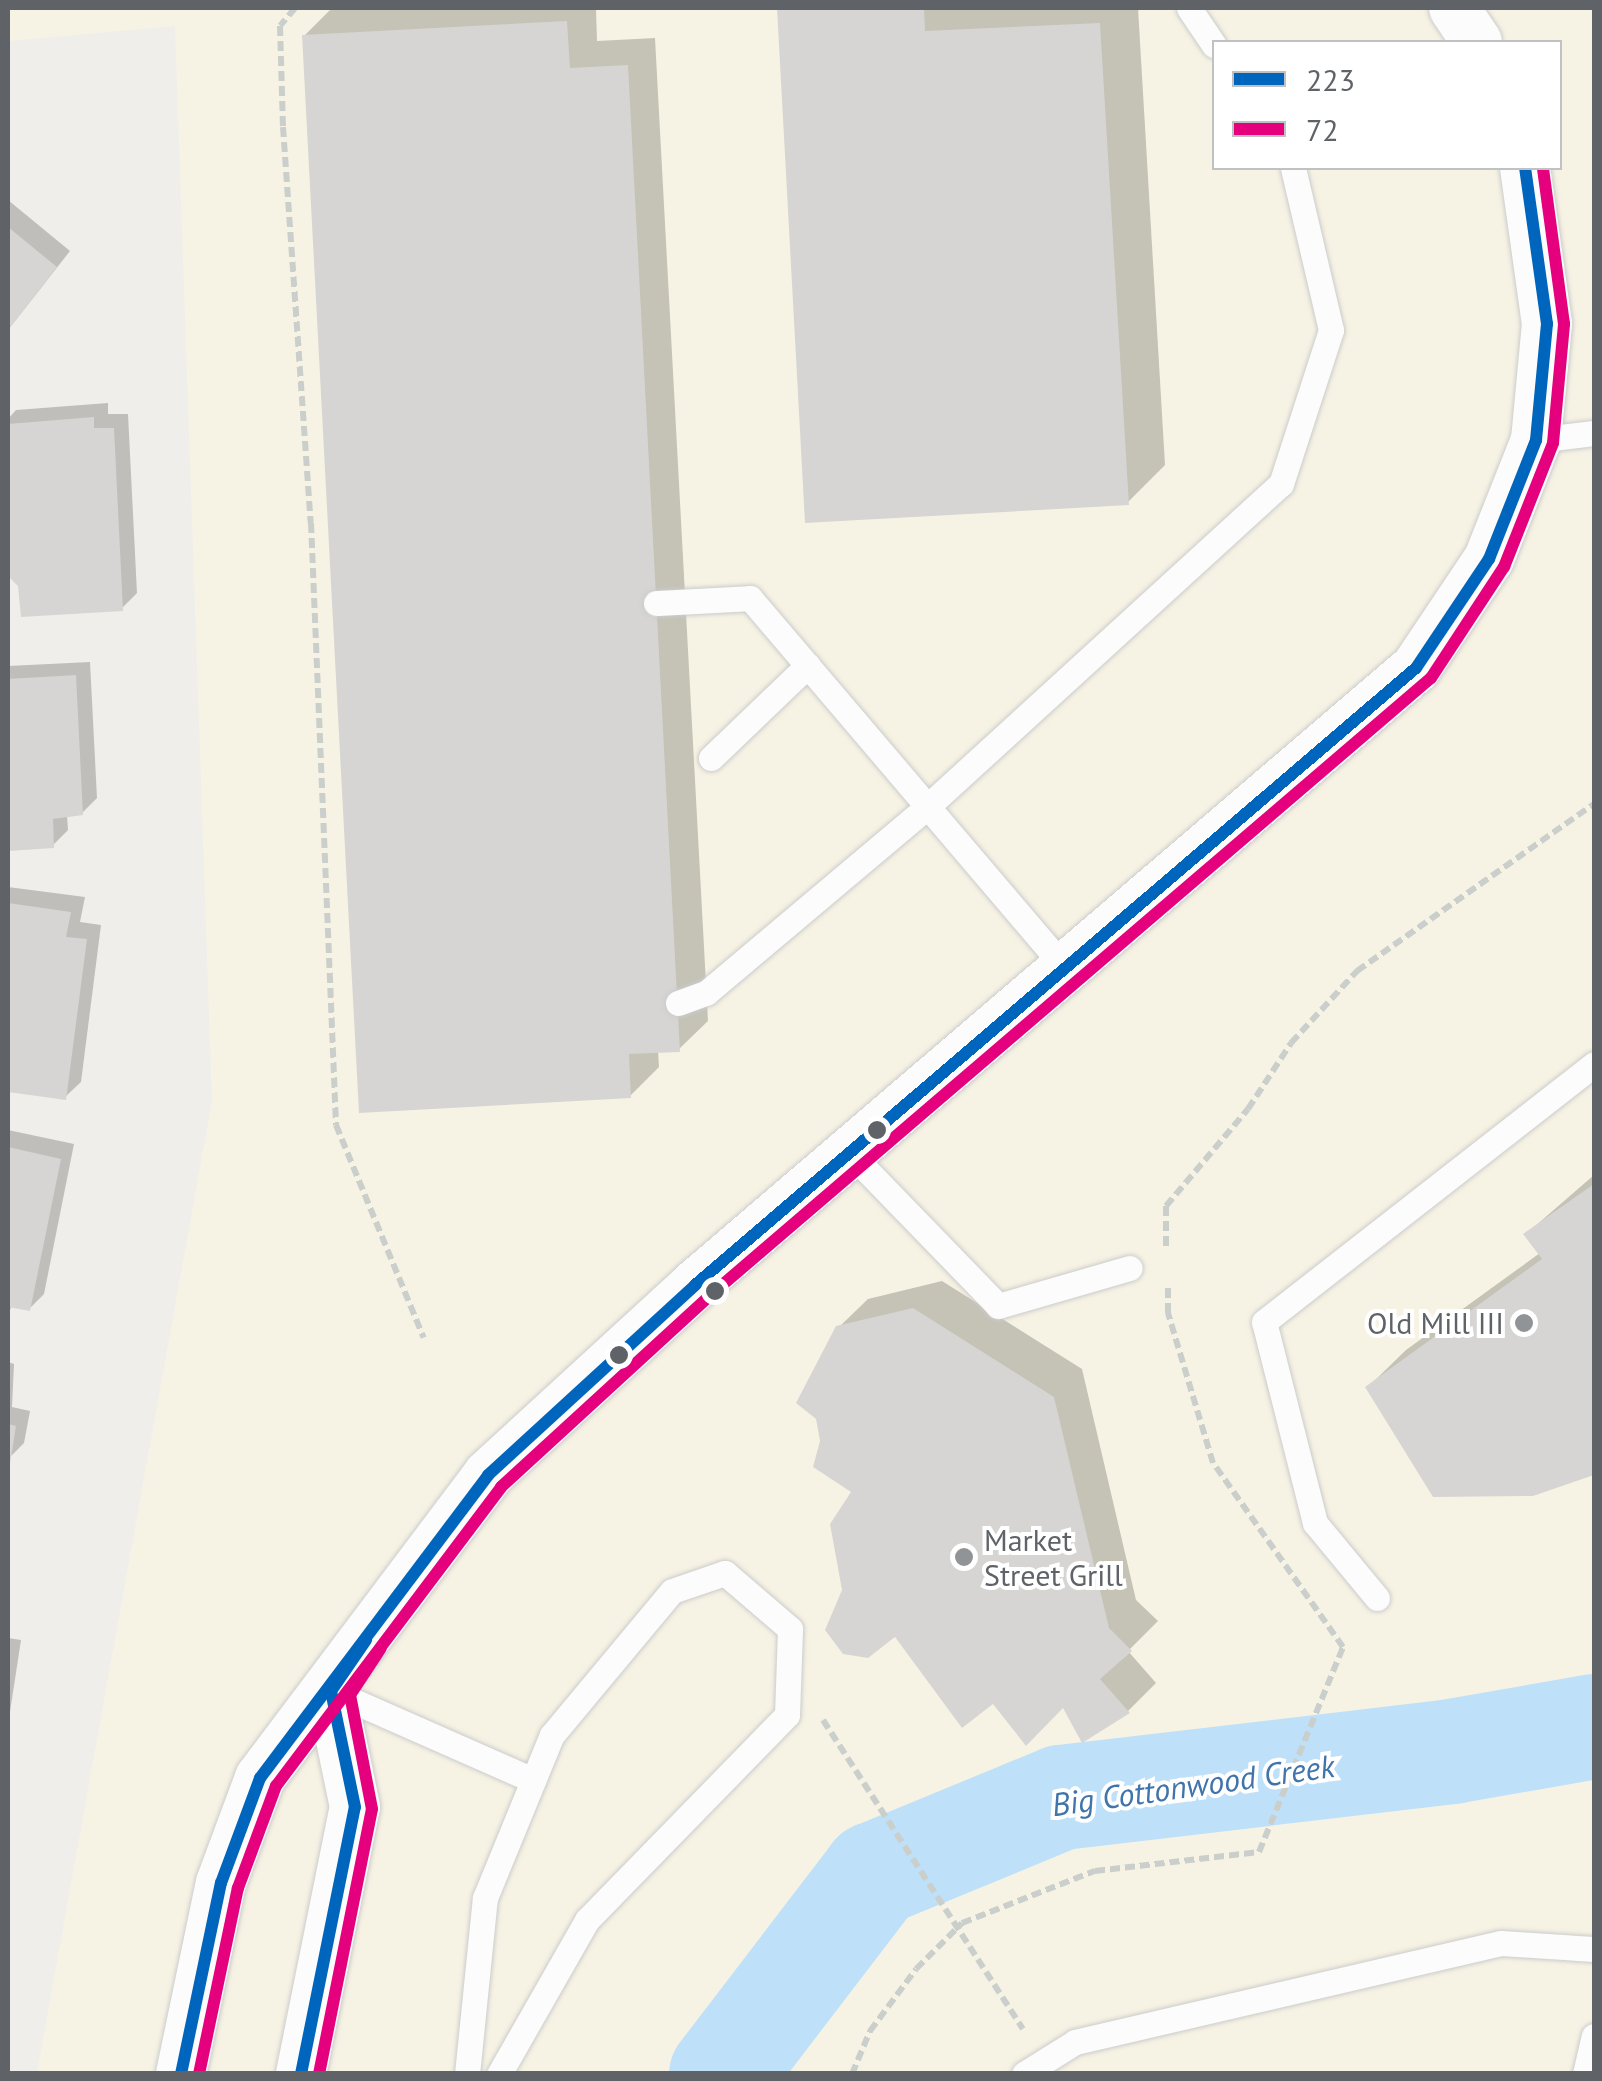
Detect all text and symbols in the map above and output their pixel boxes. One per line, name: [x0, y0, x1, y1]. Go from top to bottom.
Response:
legend: [1212, 40, 1562, 170]
text: 223: [1306, 60, 1355, 99]
text: 72: [1306, 110, 1339, 149]
unlabelled marker: [867, 1120, 887, 1140]
unlabelled marker: [705, 1281, 725, 1301]
place label: Old Mill III: [1367, 1305, 1504, 1341]
marker: Old Mill III: [1513, 1312, 1535, 1334]
unlabelled marker: [609, 1345, 629, 1365]
place label: Market Street Grill: [984, 1522, 1123, 1592]
marker: Market Street Grill: [953, 1546, 975, 1568]
water label: Big Cottonwood Creek: [1049, 1746, 1337, 1824]

